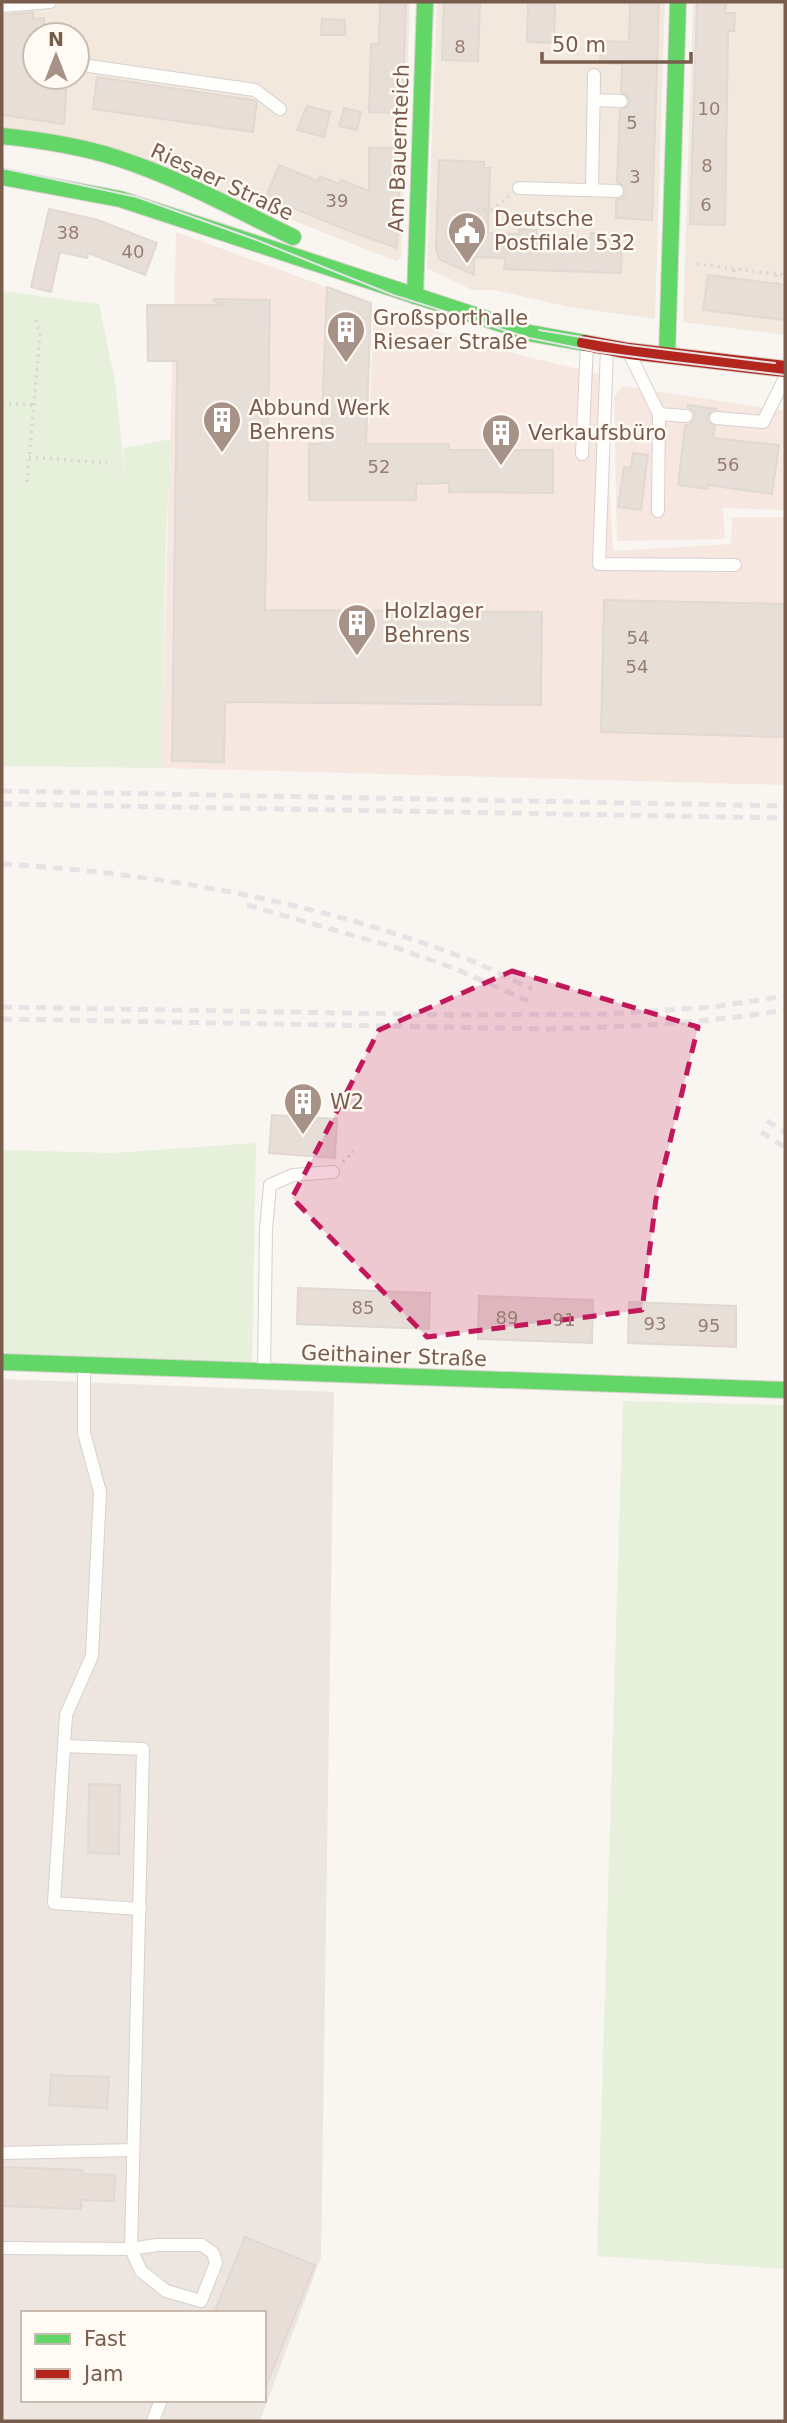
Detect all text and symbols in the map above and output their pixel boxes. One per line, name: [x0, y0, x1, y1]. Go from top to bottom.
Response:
north arrow: [21, 21, 91, 91]
scale bar: [542, 21, 691, 65]
text: N: [48, 28, 64, 50]
text: 50 m: [552, 33, 606, 57]
house number: 8: [454, 36, 466, 57]
street label: Am Bauernteich: [384, 63, 414, 233]
house number: 10: [698, 98, 720, 119]
house number: 5: [626, 112, 638, 133]
street label: Riesaer Straße: [147, 138, 297, 226]
house number: 8: [701, 155, 713, 176]
house number: 3: [629, 166, 641, 187]
house number: 39: [326, 190, 348, 211]
house number: 6: [700, 194, 712, 215]
place label: Deutsche Postfilale 532: [494, 207, 635, 255]
public building icon: Deutsche Postfilale 532: [446, 210, 488, 265]
house number: 38: [57, 222, 79, 243]
house number: 40: [122, 241, 144, 262]
place label: Großsporthalle Riesaer Straße: [373, 306, 528, 354]
building icon: Großsporthalle Riesaer Straße: [325, 309, 367, 364]
place label: Abbund Werk Behrens: [249, 396, 391, 444]
building icon: Abbund Werk Behrens: [201, 399, 243, 454]
building icon: Verkaufsbüro: [480, 412, 522, 467]
place label: Verkaufsbüro: [528, 421, 666, 445]
house number: 56: [717, 454, 739, 475]
house number: 52: [368, 456, 390, 477]
place label: Holzlager Behrens: [384, 599, 483, 647]
building icon: Holzlager Behrens: [336, 602, 378, 657]
house number: 54: [627, 627, 649, 648]
house number: 54: [626, 656, 648, 677]
building icon: W2: [282, 1081, 324, 1136]
place label: W2: [330, 1090, 364, 1114]
house number: 85: [352, 1297, 374, 1318]
house number: 89: [496, 1307, 518, 1328]
house number: 91: [553, 1309, 575, 1330]
house number: 93: [644, 1313, 666, 1334]
house number: 95: [698, 1315, 720, 1336]
street label: Geithainer Straße: [301, 1341, 487, 1371]
legend: [21, 2311, 266, 2402]
text: Fast: [84, 2327, 126, 2351]
text: Jam: [82, 2362, 124, 2386]

